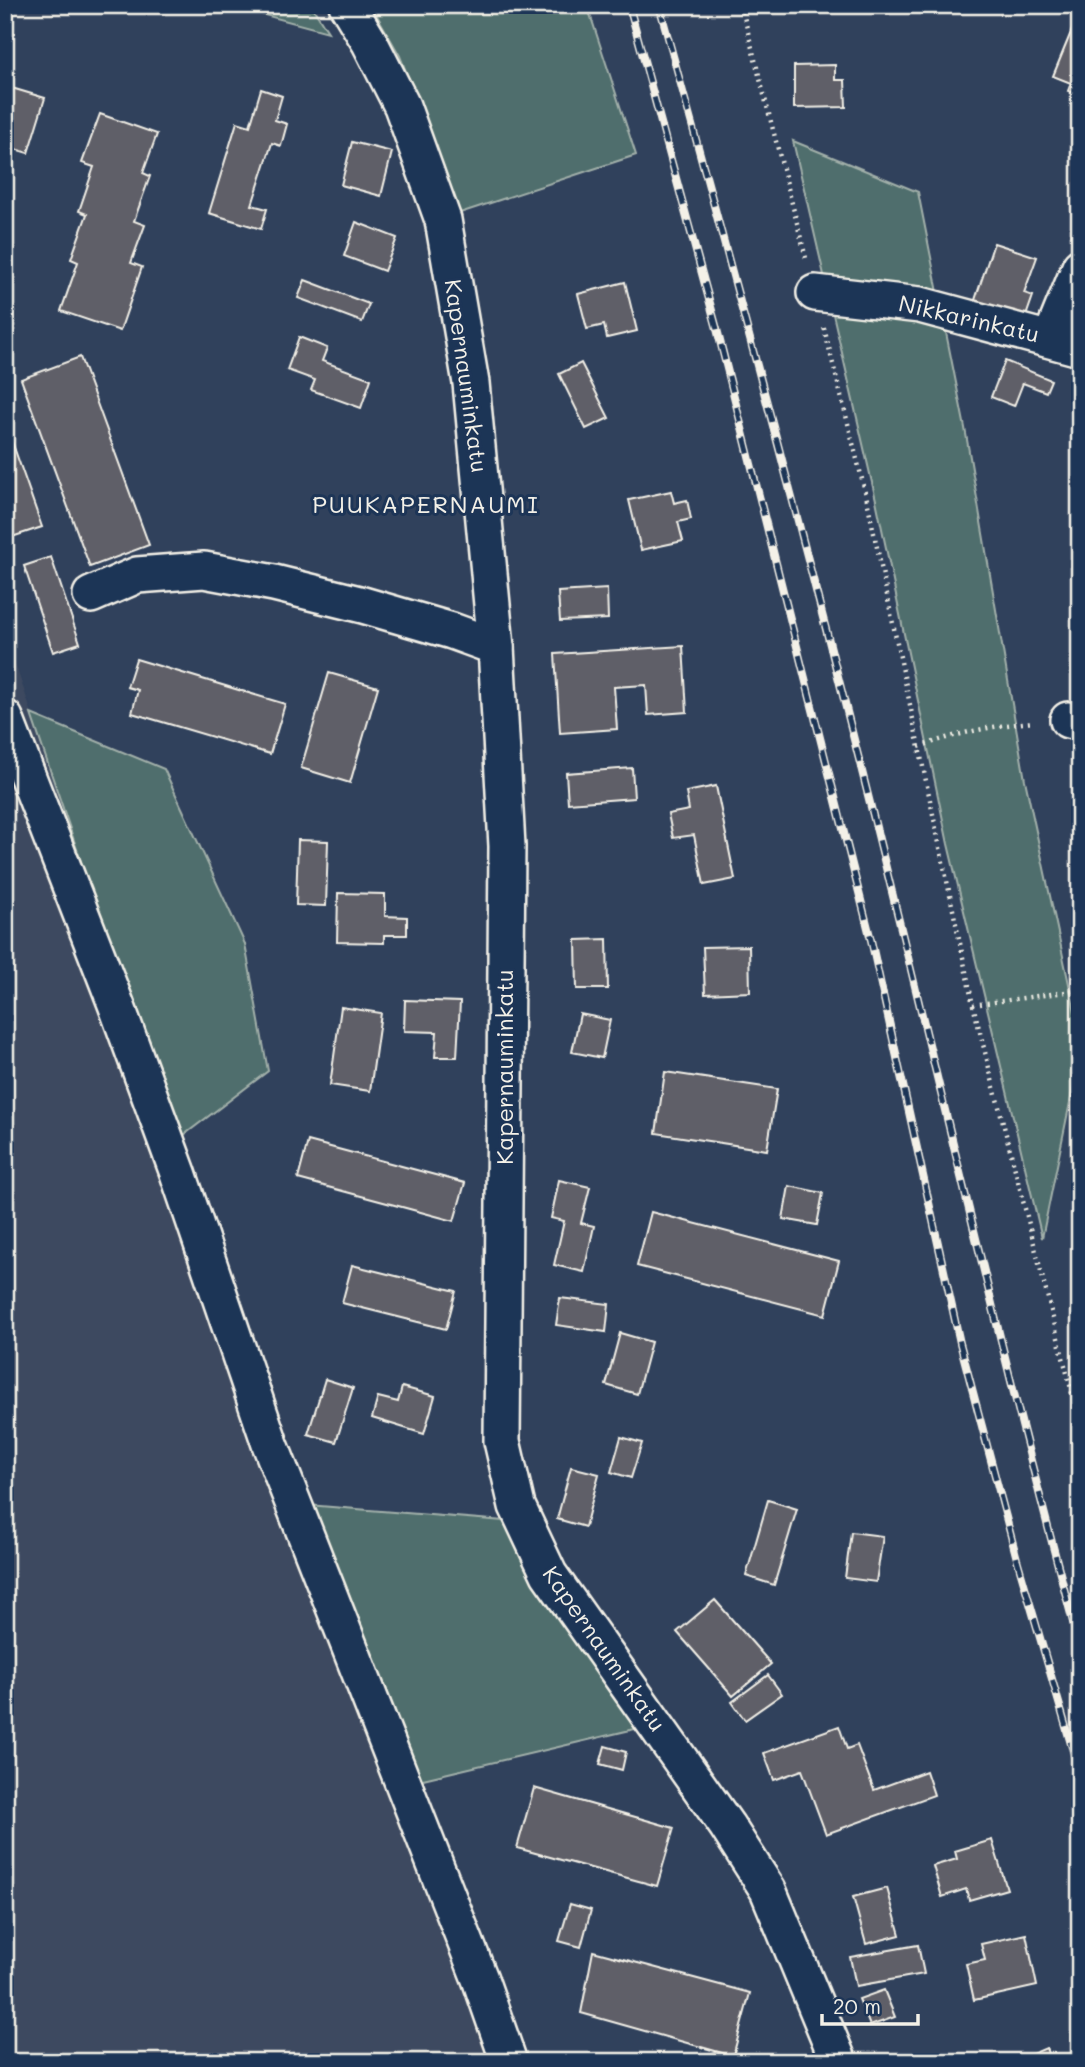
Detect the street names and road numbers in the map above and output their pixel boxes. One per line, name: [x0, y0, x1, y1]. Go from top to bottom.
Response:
street label: Kapernauminkatu: [439, 277, 495, 475]
street label: Nikkarinkatu: [896, 287, 1042, 349]
street label: Kapernauminkatu: [489, 969, 519, 1165]
street label: Kapernauminkatu: [537, 1560, 673, 1737]

